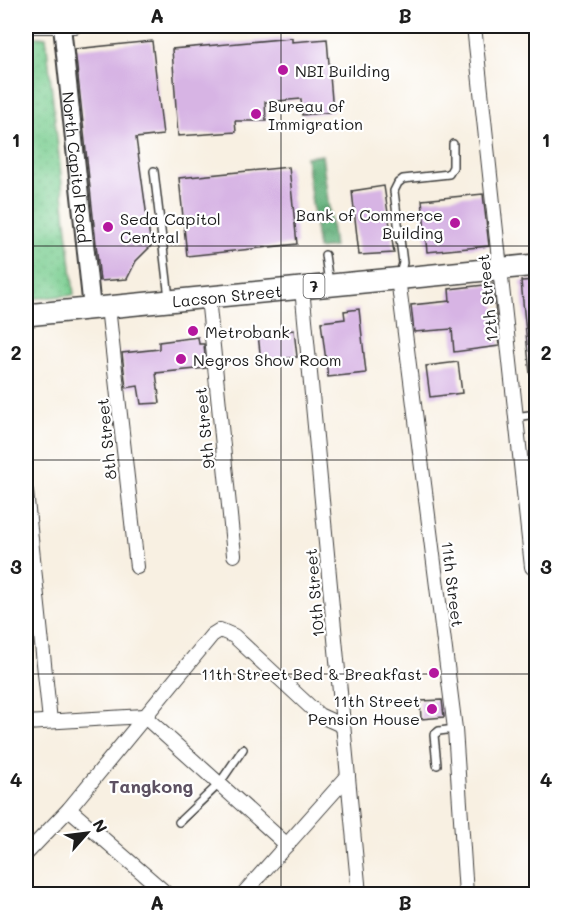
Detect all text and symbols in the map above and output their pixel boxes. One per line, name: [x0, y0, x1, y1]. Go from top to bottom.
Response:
text: A: [150, 2, 164, 28]
text: B: [398, 2, 412, 28]
place label: NBI Building: [295, 60, 390, 81]
marker: NBI Building: [276, 63, 290, 77]
street label: North Capitol Road: [58, 90, 95, 244]
place label: Bureau of Immigration: [268, 95, 363, 134]
marker: Bureau of Immigration: [249, 107, 263, 121]
text: 1: [12, 126, 20, 152]
text: 1: [542, 126, 550, 152]
place label: Bank of Commerce Building: [296, 204, 443, 243]
place label: Seda Capitol Central: [120, 208, 221, 247]
marker: Bank of Commerce Building: [448, 216, 462, 230]
marker: Seda Capitol Central: [101, 220, 115, 234]
street label: 12th Street: [472, 253, 502, 343]
road number: 7: [304, 274, 324, 298]
street label: Lacson Street: [171, 279, 283, 311]
place label: Metrobank: [205, 321, 290, 342]
marker: Metrobank: [186, 324, 200, 338]
text: 2: [10, 339, 22, 365]
text: 2: [540, 339, 552, 365]
place label: Negros Show Room: [193, 349, 341, 370]
marker: Negros Show Room: [174, 352, 188, 366]
street label: 9th Street: [189, 386, 219, 470]
street label: 8th Street: [91, 397, 121, 481]
street label: 11th Street: [437, 540, 469, 628]
street label: 10th Street: [300, 548, 328, 638]
text: 3: [10, 553, 22, 579]
text: 3: [540, 553, 552, 579]
place label: 11th Street Bed & Breakfast: [201, 663, 422, 684]
marker: 11th Street Bed & Breakfast: [427, 666, 441, 680]
place label: 11th Street Pension House: [308, 690, 420, 729]
marker: 11th Street Pension House: [425, 702, 439, 716]
text: 4: [10, 766, 23, 792]
text: 4: [540, 766, 553, 792]
district label: Tangkong: [109, 774, 193, 798]
north arrow: [57, 803, 117, 863]
text: N: [89, 815, 113, 836]
text: A: [150, 889, 164, 915]
text: B: [398, 889, 412, 915]

